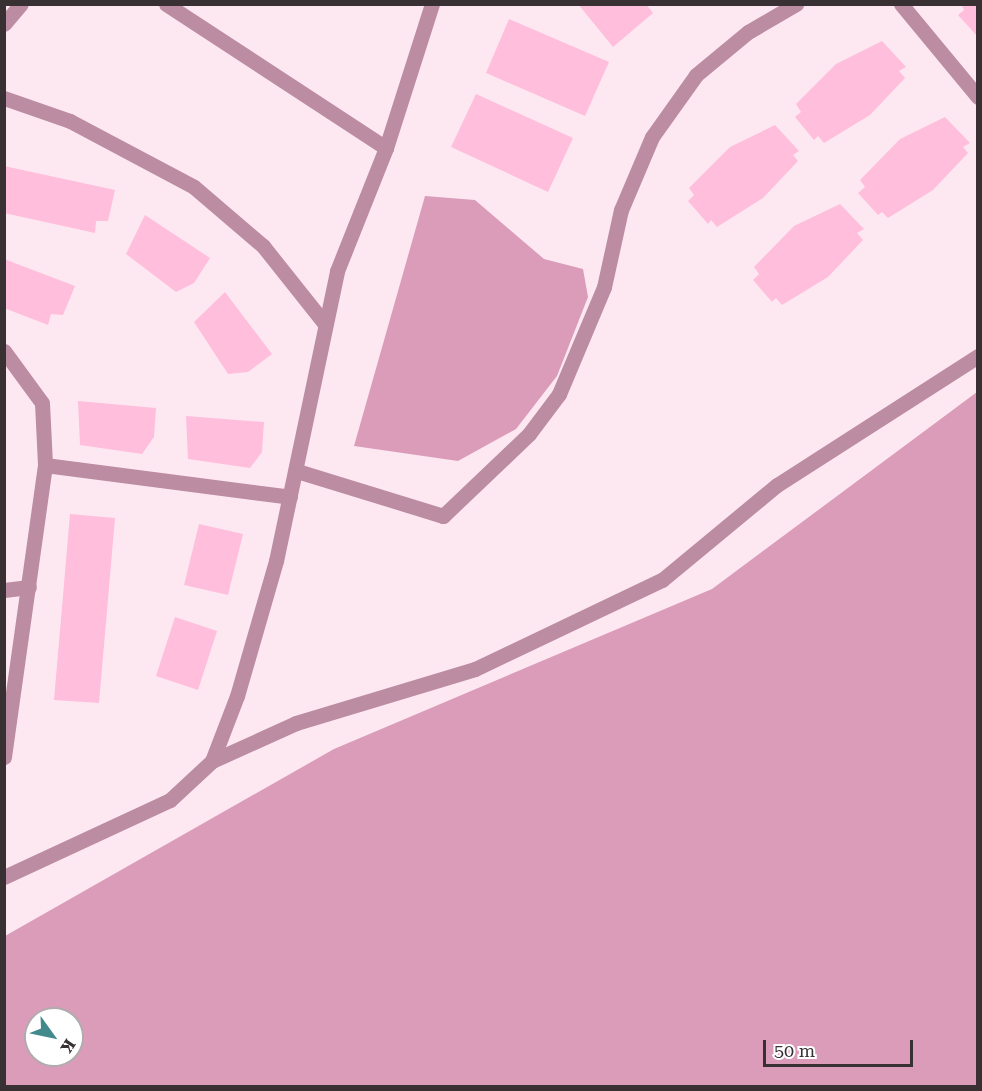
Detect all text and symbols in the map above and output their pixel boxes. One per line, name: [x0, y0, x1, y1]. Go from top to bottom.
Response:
north arrow: [24, 1007, 84, 1067]
scale bar: [766, 1028, 916, 1066]
text: K: [56, 1036, 79, 1056]
text: 50 m: [774, 1040, 815, 1061]

